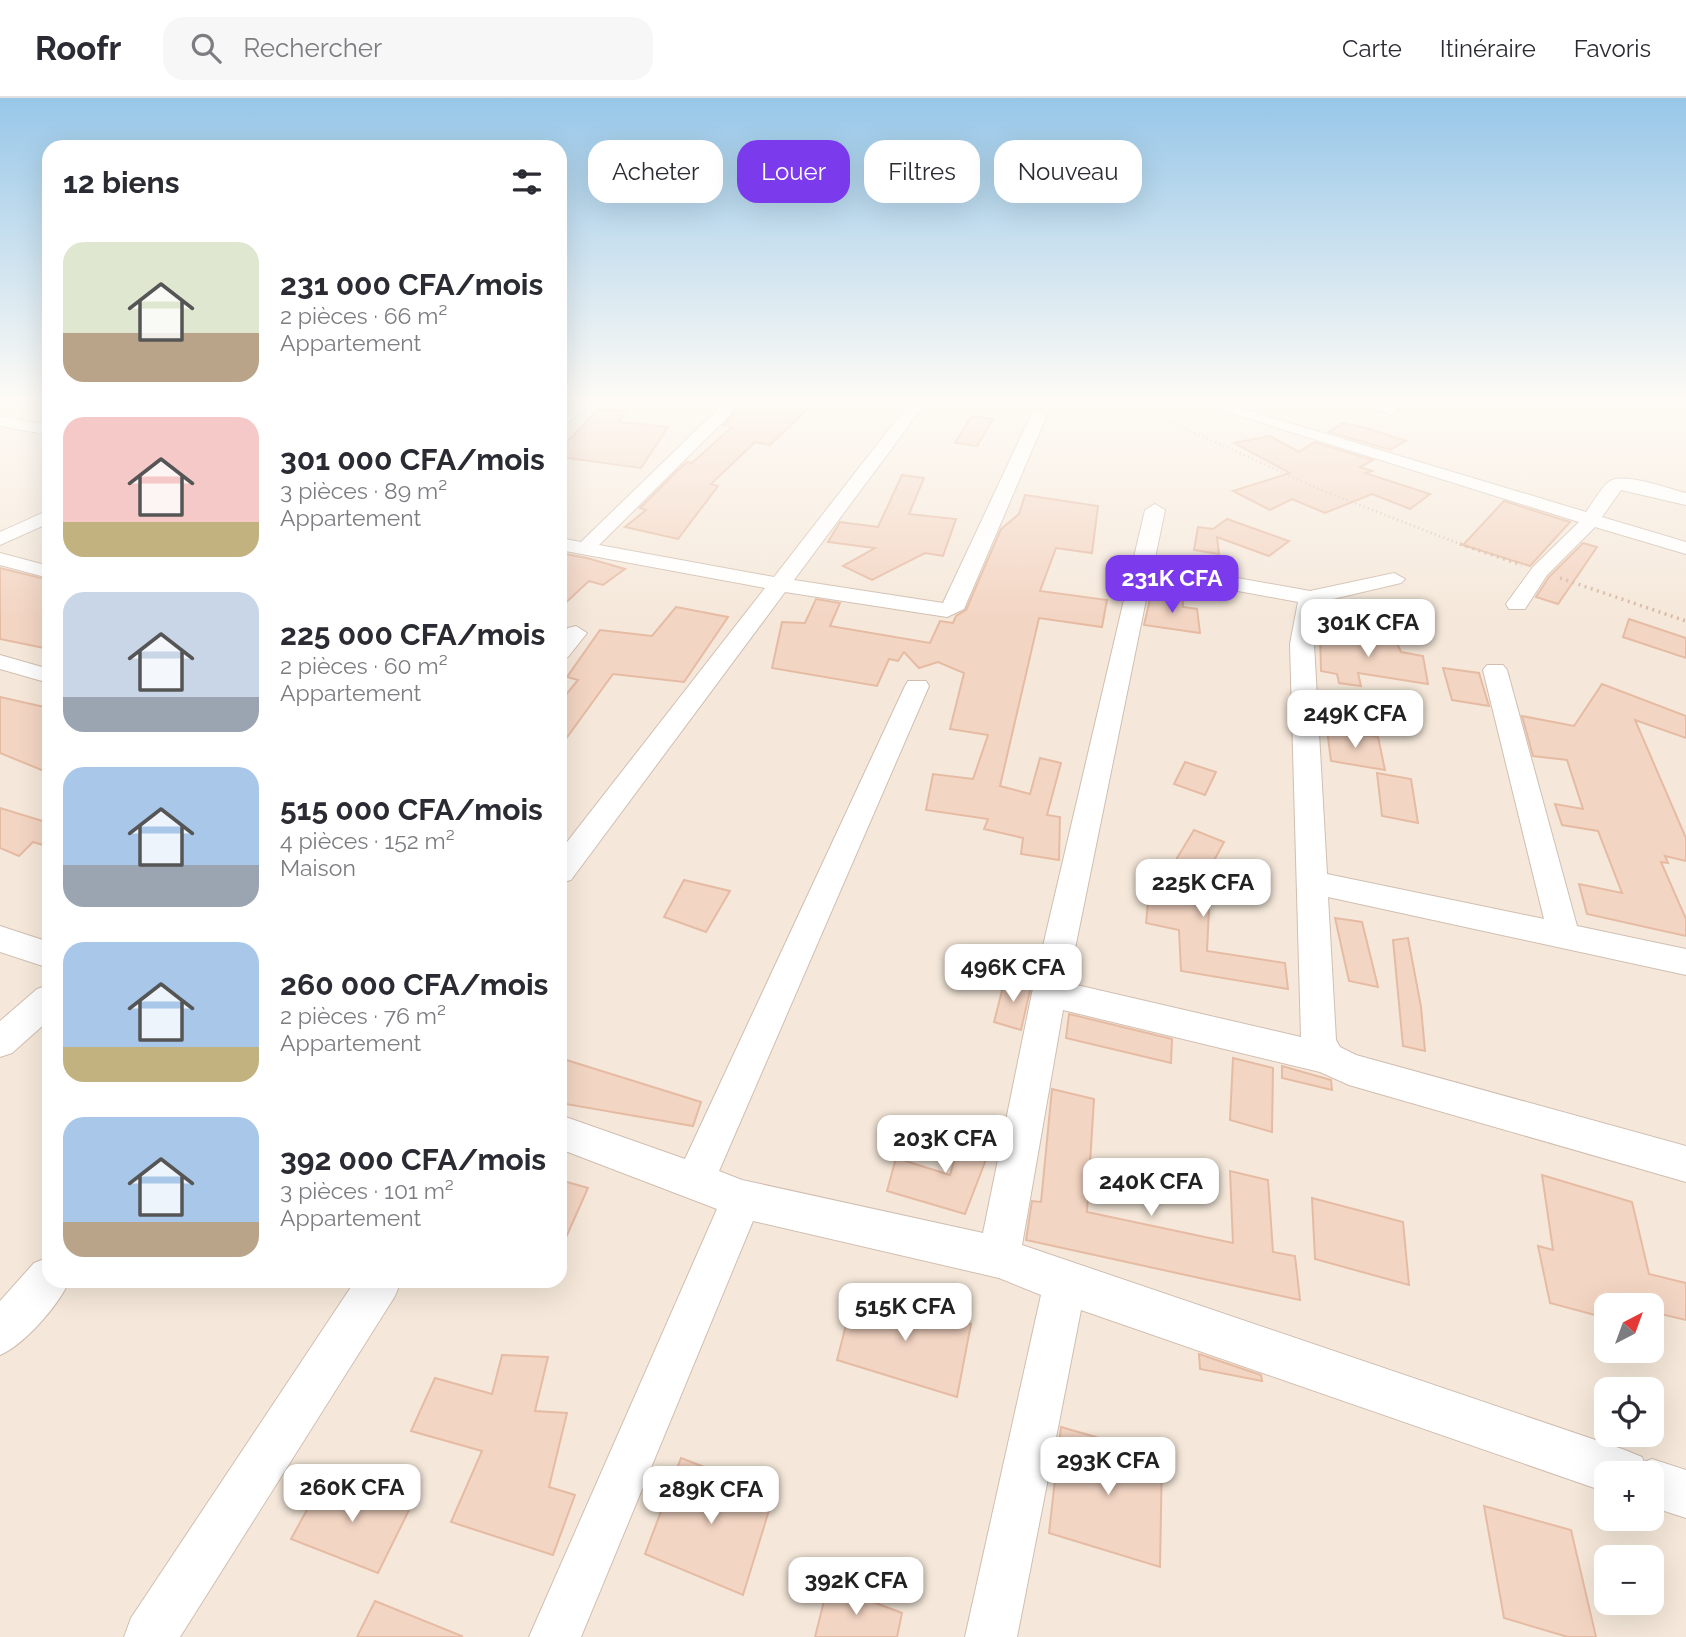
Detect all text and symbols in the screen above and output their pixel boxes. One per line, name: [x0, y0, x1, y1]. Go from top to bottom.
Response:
search box: [163, 17, 653, 80]
text: Roofr: [35, 29, 121, 68]
icon: search: [187, 29, 225, 67]
text: Rechercher: [243, 33, 382, 63]
text: Carte: [1342, 34, 1402, 63]
text: Itinéraire: [1440, 34, 1536, 63]
text: Favoris: [1574, 34, 1651, 63]
chip: Acheter: [588, 140, 723, 203]
chip: Louer: [737, 140, 850, 203]
chip: Filtres: [864, 140, 980, 203]
chip: Nouveau: [994, 140, 1142, 203]
icon: filters: [508, 163, 546, 201]
text: 12 biens: [63, 165, 180, 200]
text: 231 000 CFA/mois: [280, 267, 543, 302]
icon: home: [119, 270, 203, 354]
text: 2 pièces · 66 m²: [280, 302, 447, 329]
text: Appartement: [280, 329, 421, 356]
text: 301 000 CFA/mois: [280, 442, 545, 477]
icon: home: [119, 445, 203, 529]
text: 3 pièces · 89 m²: [280, 477, 447, 504]
text: Appartement: [280, 504, 421, 531]
pin: 231K CFA: [1100, 556, 1244, 615]
text: 231K CFA: [1121, 564, 1223, 591]
pin: 301K CFA: [1296, 600, 1440, 659]
text: 301K CFA: [1317, 608, 1419, 635]
text: 225 000 CFA/mois: [280, 617, 545, 652]
icon: home: [119, 620, 203, 704]
text: 2 pièces · 60 m²: [280, 652, 448, 679]
text: Appartement: [280, 679, 421, 706]
pin: 249K CFA: [1283, 690, 1427, 750]
text: 249K CFA: [1303, 699, 1407, 726]
text: 515 000 CFA/mois: [280, 792, 543, 827]
icon: home: [119, 795, 203, 879]
text: 4 pièces · 152 m²: [280, 827, 455, 854]
text: Maison: [280, 854, 356, 881]
pin: 225K CFA: [1131, 860, 1275, 919]
text: 225K CFA: [1152, 868, 1254, 895]
pin: 496K CFA: [941, 944, 1085, 1004]
text: 496K CFA: [961, 953, 1065, 980]
text: 260 000 CFA/mois: [280, 967, 548, 1002]
icon: home: [119, 970, 203, 1054]
text: 2 pièces · 76 m²: [280, 1002, 446, 1029]
text: Appartement: [280, 1029, 421, 1056]
pin: 203K CFA: [873, 1116, 1017, 1175]
text: 203K CFA: [893, 1124, 997, 1151]
text: 392 000 CFA/mois: [280, 1142, 546, 1177]
icon: home: [119, 1145, 203, 1229]
pin: 240K CFA: [1079, 1158, 1223, 1218]
text: 240K CFA: [1099, 1167, 1203, 1194]
text: 3 pièces · 101 m²: [280, 1177, 454, 1204]
text: Appartement: [280, 1204, 421, 1231]
pin: 515K CFA: [833, 1284, 977, 1343]
text: 515K CFA: [855, 1292, 955, 1319]
north arrow: [1594, 1293, 1664, 1363]
map controls: [1594, 1293, 1664, 1615]
button: locate: [1594, 1377, 1664, 1447]
pin: 293K CFA: [1036, 1438, 1180, 1497]
text: 293K CFA: [1056, 1446, 1160, 1473]
button: +: [1594, 1461, 1664, 1531]
pin: 260K CFA: [280, 1464, 424, 1524]
pin: 289K CFA: [639, 1466, 783, 1526]
text: 260K CFA: [300, 1473, 404, 1500]
text: 289K CFA: [659, 1475, 763, 1502]
button: −: [1594, 1545, 1664, 1615]
pin: 392K CFA: [784, 1558, 928, 1617]
text: 392K CFA: [804, 1566, 908, 1593]

